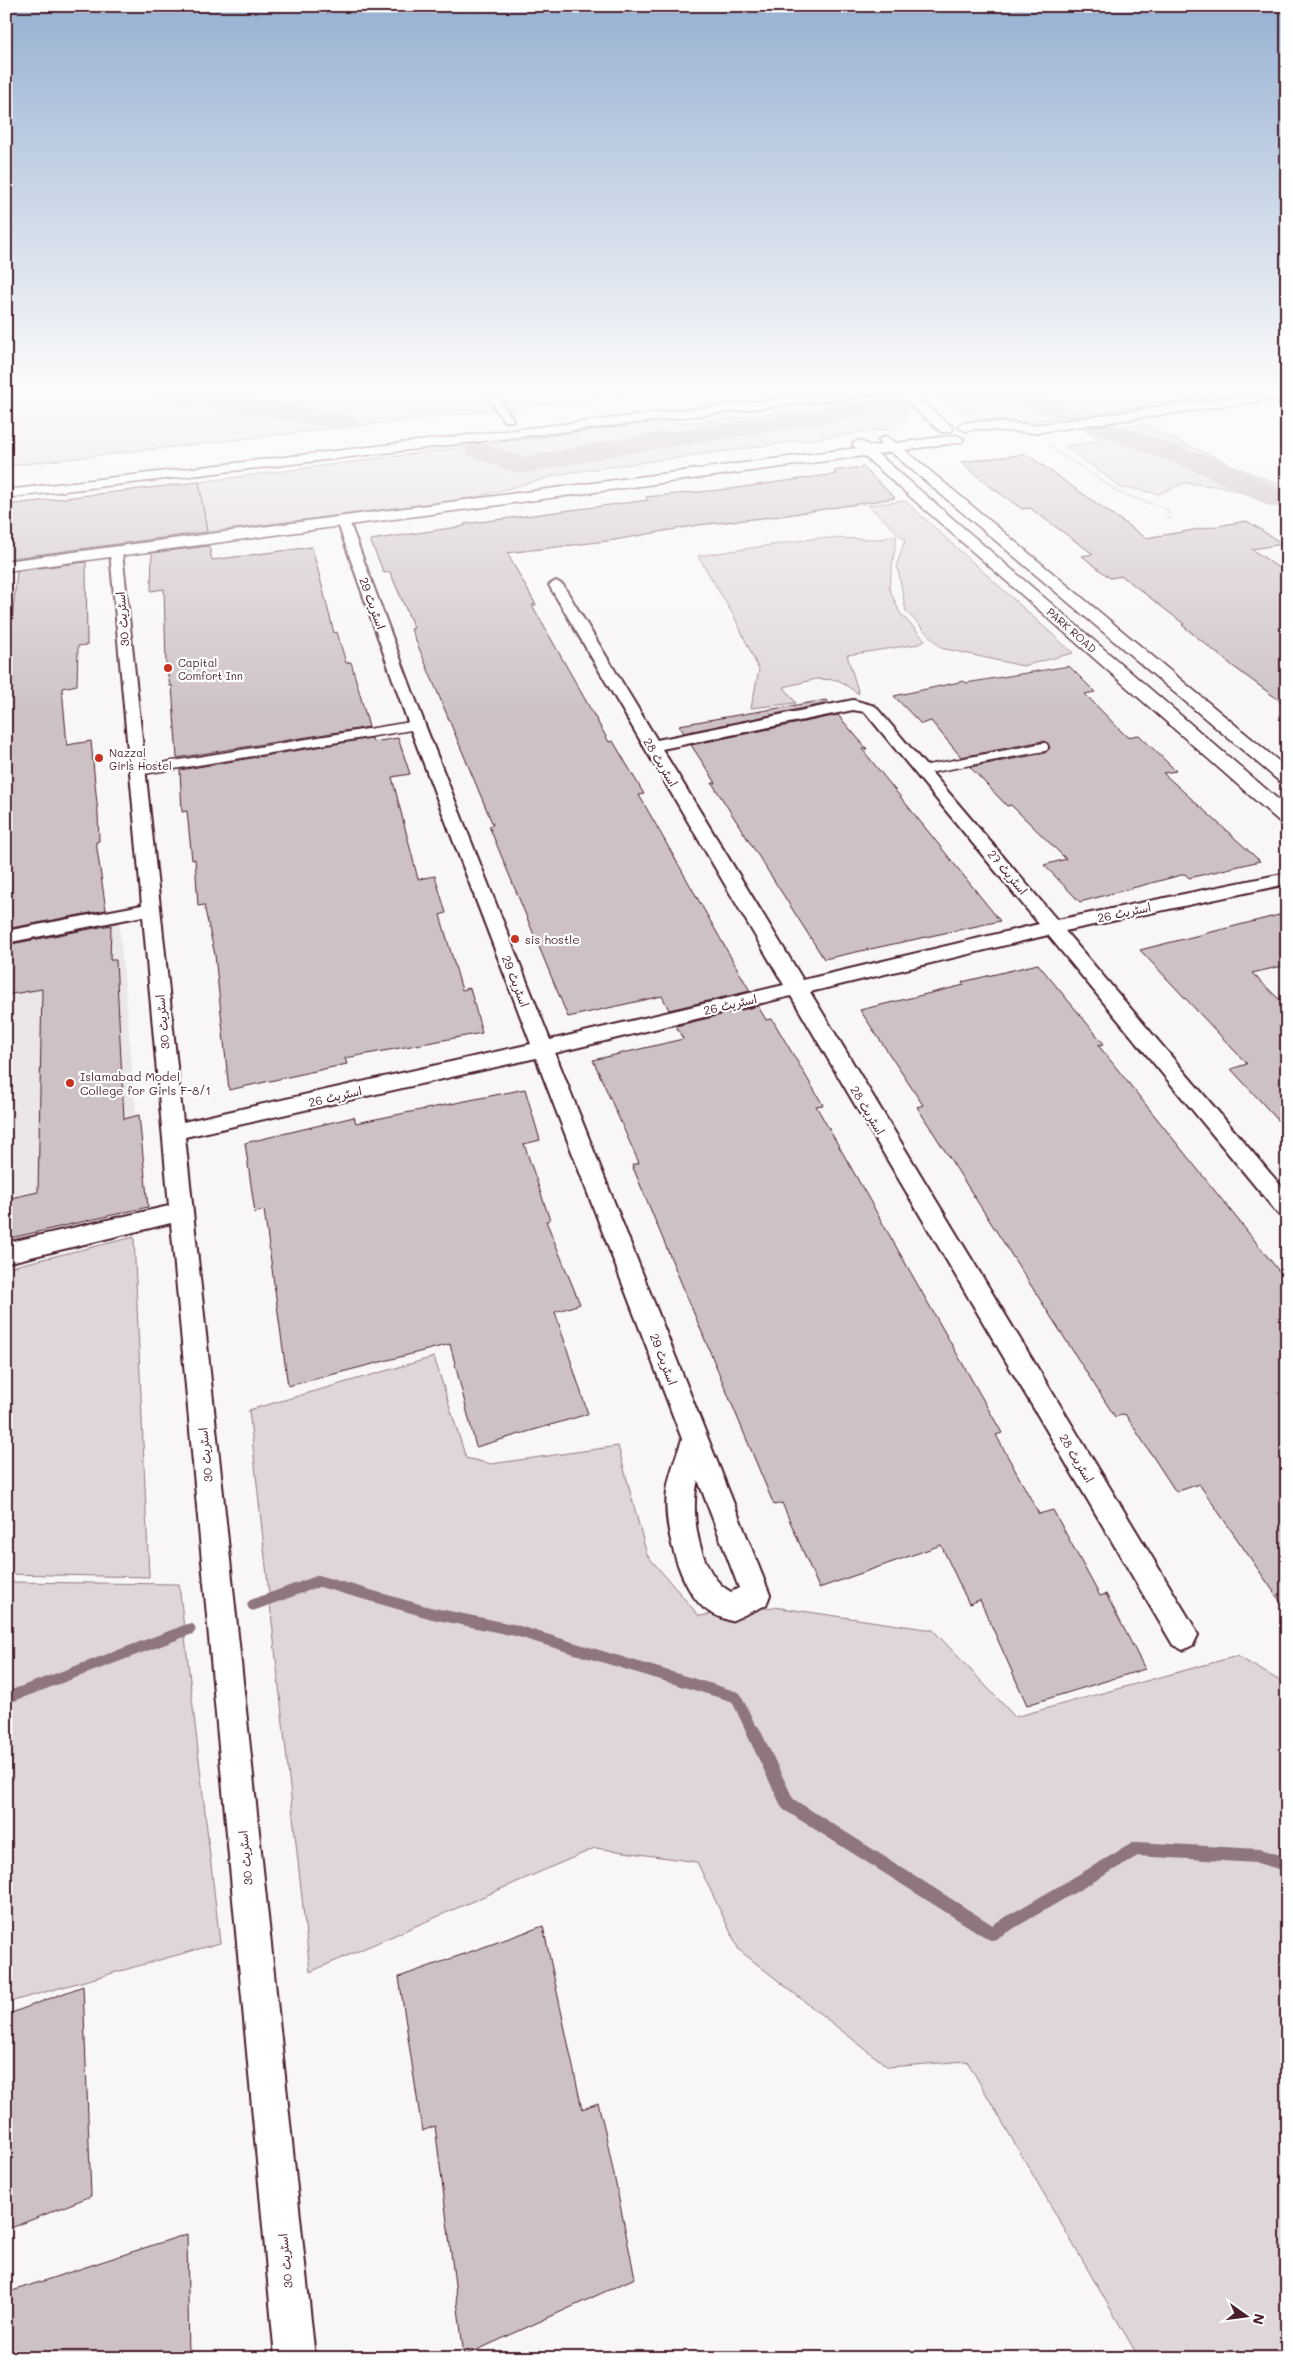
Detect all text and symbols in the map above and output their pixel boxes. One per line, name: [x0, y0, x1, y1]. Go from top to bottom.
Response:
street label: اسٹریٹ 29: [356, 575, 390, 631]
street label: اسٹریٹ 30: [112, 591, 132, 647]
street label: PARK ROAD: [1044, 604, 1100, 656]
place label: Capital Comfort Inn: [178, 655, 243, 683]
marker: Capital Comfort Inn: [162, 662, 174, 674]
street label: اسٹریٹ 28: [640, 735, 682, 789]
place label: Nazzal Girls Hostel: [109, 745, 172, 773]
marker: Nazzal Girls Hostel: [93, 752, 105, 764]
street label: اسٹریٹ 27: [985, 846, 1031, 898]
street label: اسٹریٹ 26: [1096, 899, 1152, 925]
place label: sis hostle: [525, 931, 580, 947]
marker: sis hostle: [509, 933, 521, 945]
street label: اسٹریٹ 29: [499, 953, 533, 1009]
street label: اسٹریٹ 26: [702, 990, 758, 1018]
street label: اسٹریٹ 30: [151, 994, 173, 1050]
place label: Islamabad Model College for Girls F-8/1: [80, 1068, 211, 1098]
marker: Islamabad Model College for Girls F-8/1: [64, 1077, 76, 1089]
street label: اسٹریٹ 26: [307, 1082, 363, 1110]
street label: اسٹریٹ 28: [847, 1083, 889, 1137]
street label: اسٹریٹ 29: [647, 1331, 681, 1387]
street label: اسٹریٹ 30: [194, 1427, 216, 1483]
street label: اسٹریٹ 28: [1056, 1431, 1098, 1485]
street label: اسٹریٹ 30: [234, 1830, 256, 1886]
street label: اسٹریٹ 30: [274, 2233, 296, 2289]
north arrow: [1220, 2292, 1270, 2342]
text: N: [1249, 2312, 1270, 2327]

